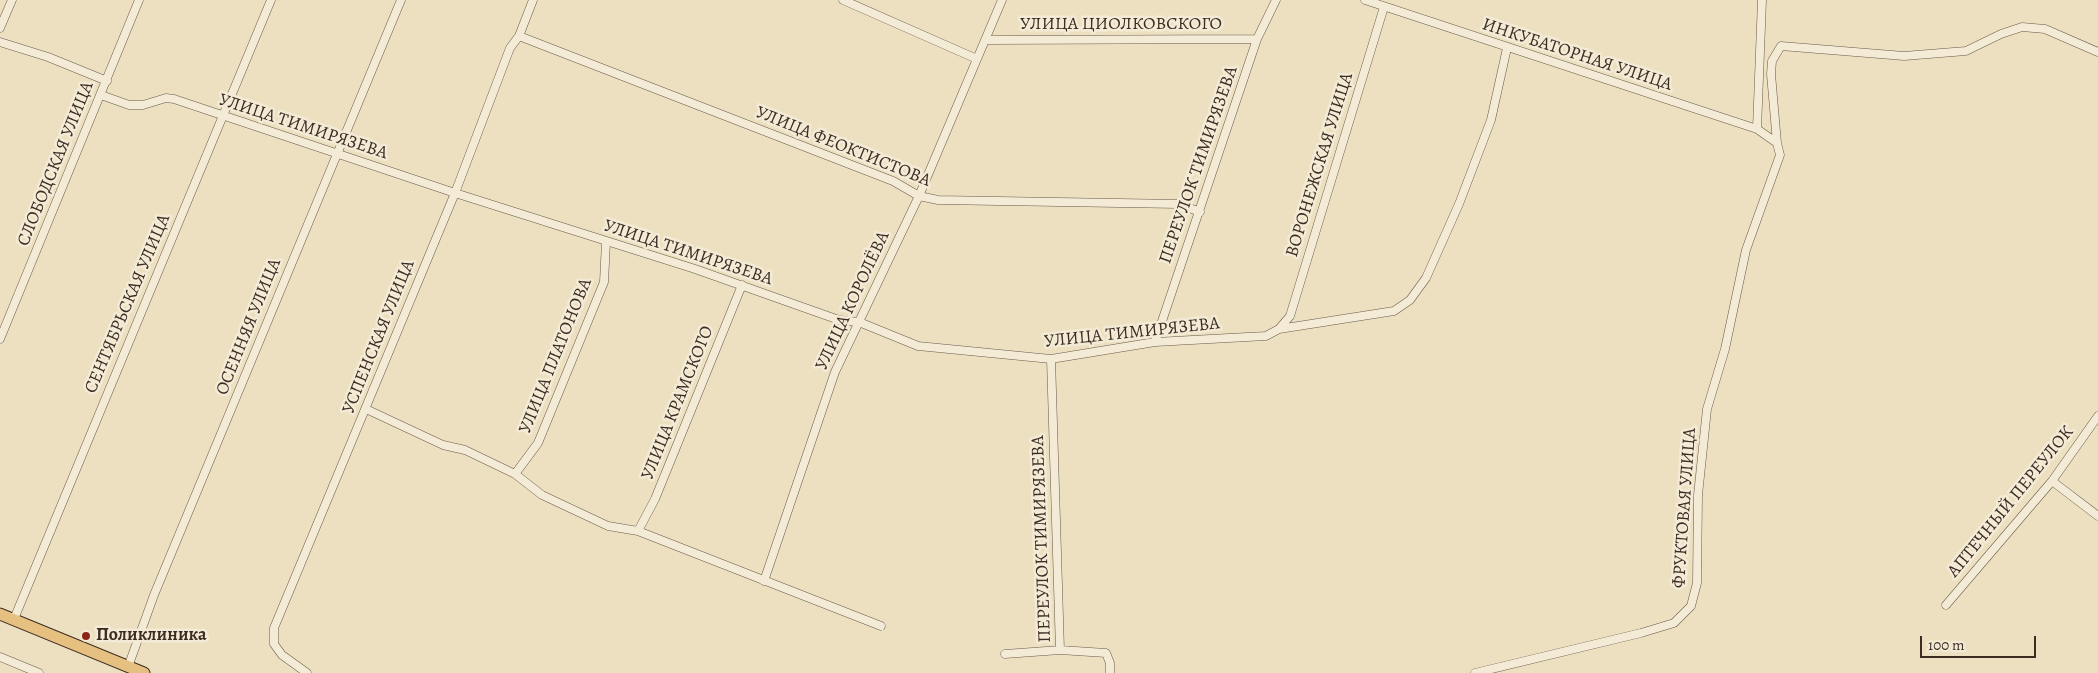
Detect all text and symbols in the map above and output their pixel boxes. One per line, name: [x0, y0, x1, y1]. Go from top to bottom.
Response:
street label: УЛИЦА ЦИОЛКОВСКОГО: [1020, 14, 1222, 36]
street label: ИНКУБАТОРНАЯ УЛИЦА: [1479, 14, 1675, 96]
street label: ПЕРЕУЛОК ТИМИРЯЗЕВА: [1155, 63, 1243, 267]
street label: ВОРОНЕЖСКАЯ УЛИЦА: [1282, 70, 1358, 260]
street label: СЛОБОДСКАЯ УЛИЦА: [13, 79, 99, 249]
street label: УЛИЦА ТИМИРЯЗЕВА: [216, 89, 390, 165]
street label: УЛИЦА ФЕОКТИСТОВА: [752, 102, 934, 192]
street label: СЕНТЯБРЬСКАЯ УЛИЦА: [80, 211, 176, 397]
street label: УЛИЦА ТИМИРЯЗЕВА: [601, 215, 775, 291]
street label: УЛИЦА КОРОЛЁВА: [811, 228, 895, 374]
street label: ОСЕННЯЯ УЛИЦА: [212, 256, 286, 398]
street label: УСПЕНСКАЯ УЛИЦА: [338, 257, 420, 417]
street label: УЛИЦА ПЛАТОНОВА: [515, 275, 597, 437]
street label: УЛИЦА ТИМИРЯЗЕВА: [1043, 313, 1221, 353]
street label: УЛИЦА КРАМСКОГО: [637, 323, 719, 483]
street label: АПТЕЧНЫЙ ПЕРЕУЛОК: [1943, 422, 2079, 582]
street label: ФРУКТОВАЯ УЛИЦА: [1669, 427, 1701, 589]
street label: ПЕРЕУЛОК ТИМИРЯЗЕВА: [1028, 435, 1056, 643]
place label: Поликлиника: [96, 625, 207, 647]
scale bar: [1923, 626, 2039, 658]
marker: Поликлиника: [80, 630, 92, 642]
text: 100 m: [1928, 635, 1965, 655]

